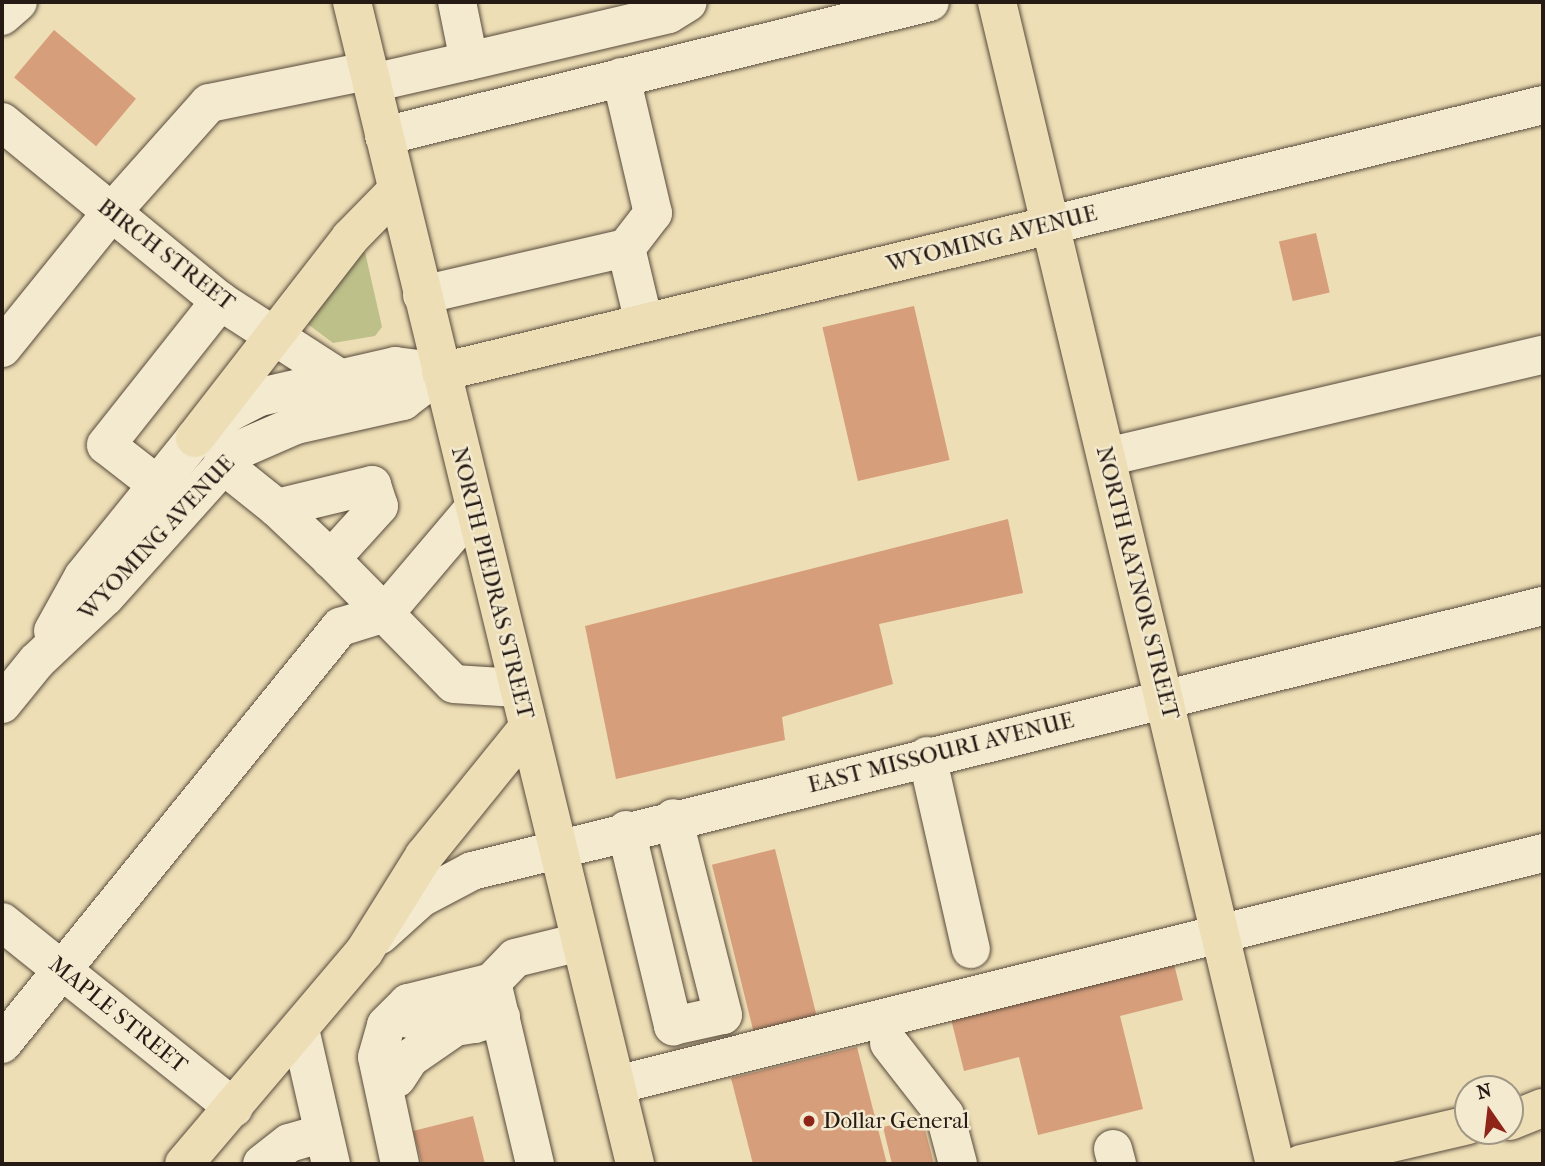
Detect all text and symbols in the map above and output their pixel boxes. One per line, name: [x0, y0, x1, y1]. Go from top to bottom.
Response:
street label: BIRCH STREET: [92, 193, 240, 317]
street label: WYOMING AVENUE: [884, 199, 1100, 279]
street label: NORTH RAYNOR STREET: [1090, 443, 1184, 723]
street label: NORTH PIEDRAS STREET: [445, 444, 539, 722]
street label: WYOMING AVENUE: [73, 450, 241, 626]
street label: EAST MISSOURI AVENUE: [805, 707, 1077, 799]
street label: MAPLE STREET: [43, 951, 193, 1079]
north arrow: [1454, 1075, 1524, 1145]
text: N: [1475, 1079, 1494, 1104]
place label: Dollar General: [823, 1107, 969, 1135]
marker: Dollar General: [801, 1113, 817, 1129]

